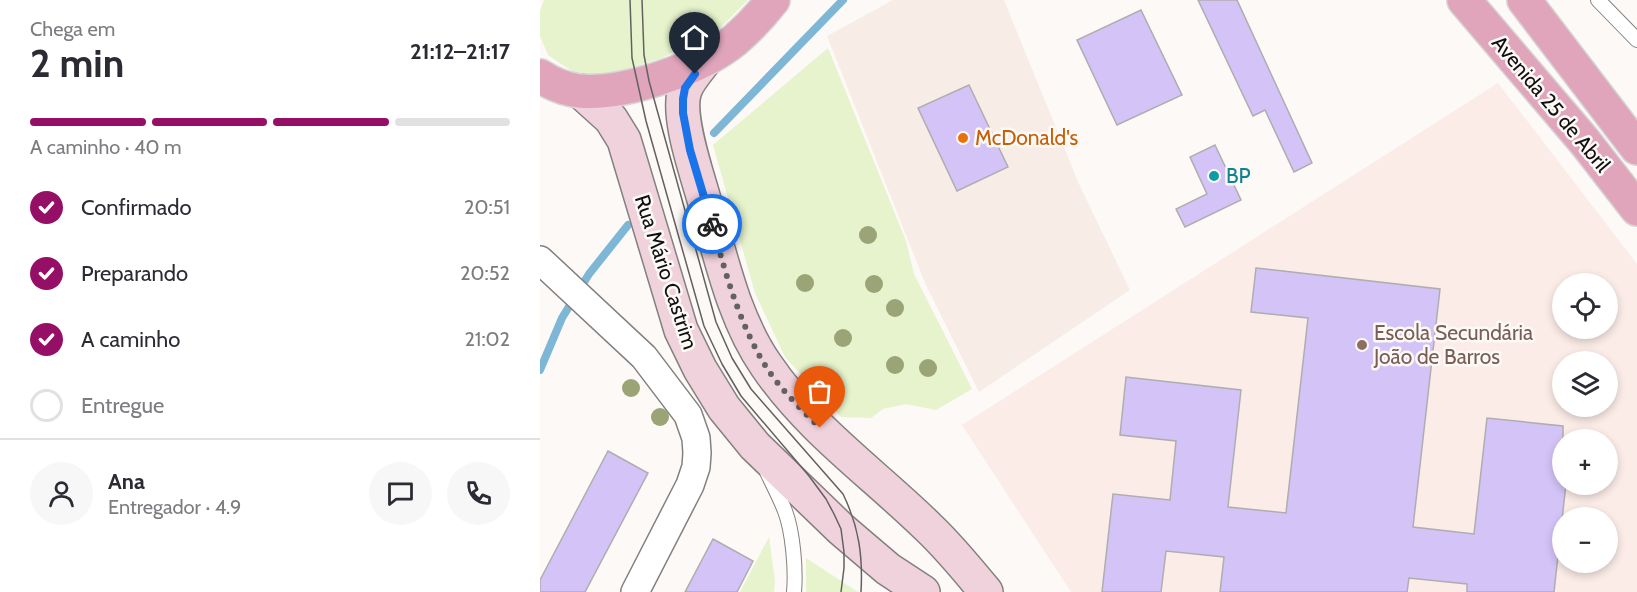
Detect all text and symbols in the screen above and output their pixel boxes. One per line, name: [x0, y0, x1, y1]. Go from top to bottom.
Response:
pin: [669, 12, 720, 74]
text: Chega em: [30, 17, 115, 41]
icon: home: [678, 21, 711, 54]
street label: Avenida 25 de Abril: [1487, 30, 1616, 177]
text: 21:12–21:17: [410, 38, 510, 65]
text: 2 min: [30, 39, 124, 87]
place label: McDonald's: [975, 125, 1079, 150]
marker: McDonald's: [956, 131, 970, 145]
text: A caminho · 40 m: [30, 135, 182, 159]
place label: BP: [1226, 163, 1251, 188]
marker: BP: [1207, 169, 1221, 183]
icon: check: [30, 191, 63, 224]
street label: Rua Mário Castrim: [630, 191, 703, 352]
text: Confirmado: [81, 194, 192, 221]
courier: [682, 194, 742, 254]
text: 20:51: [464, 195, 510, 219]
icon: bike: [696, 208, 729, 241]
icon: check: [30, 257, 63, 290]
text: Preparando: [81, 260, 188, 287]
text: 20:52: [460, 261, 510, 285]
map controls: [1552, 273, 1618, 573]
button: locate: [1552, 273, 1618, 339]
place label: Escola Secundária João de Barros: [1373, 320, 1533, 369]
icon: check: [30, 323, 63, 356]
text: A caminho: [81, 326, 180, 353]
text: 21:02: [464, 327, 510, 351]
marker: Escola Secundária João de Barros: [1355, 338, 1369, 352]
button: layers: [1552, 351, 1618, 417]
pin: [794, 366, 845, 428]
icon: bag: [803, 375, 836, 408]
text: Entregue: [81, 392, 164, 419]
button: +: [1552, 429, 1618, 495]
button: person: [30, 462, 93, 525]
button: chat: [369, 462, 432, 525]
button: phone: [447, 462, 510, 525]
text: Ana: [108, 468, 145, 495]
text: Entregador · 4.9: [108, 495, 241, 519]
button: −: [1552, 507, 1618, 573]

